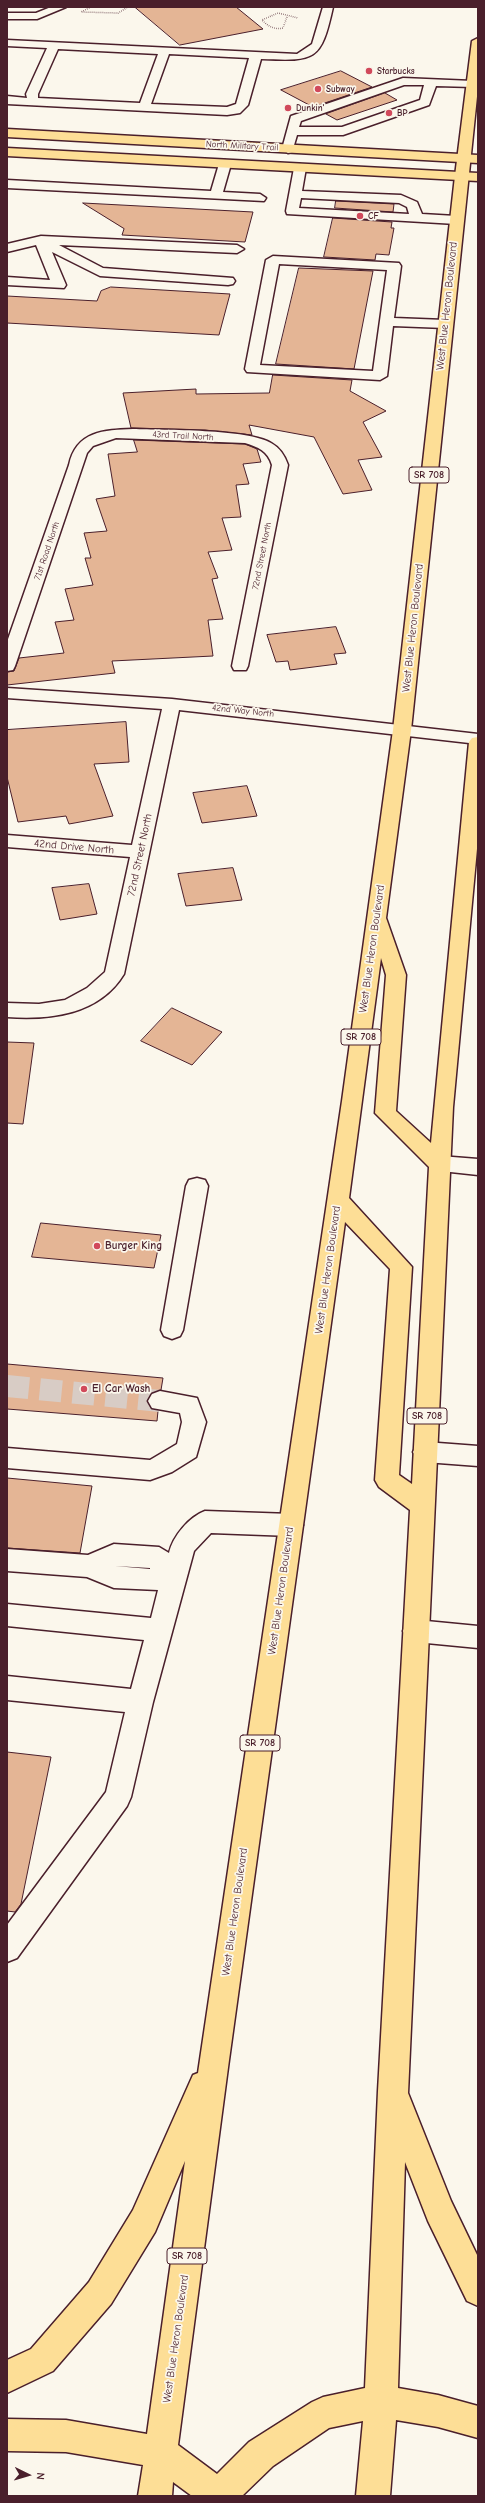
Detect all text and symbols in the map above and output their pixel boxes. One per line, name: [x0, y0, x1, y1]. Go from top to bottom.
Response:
marker: Starbucks: [364, 66, 374, 76]
place label: Starbucks: [377, 66, 415, 76]
marker: Subway: [313, 84, 323, 94]
place label: Subway: [326, 84, 355, 94]
marker: Dunkin': [283, 103, 293, 113]
place label: Dunkin': [296, 103, 324, 113]
marker: BP: [384, 108, 394, 118]
place label: BP: [397, 108, 407, 118]
street label: North Military Trail: [205, 139, 279, 153]
marker: CF: [355, 211, 365, 221]
place label: CF: [368, 211, 379, 221]
street label: West Blue Heron Boulevard: [434, 241, 460, 371]
street label: 43rd Trail North: [152, 429, 214, 443]
road number: SR 708: [409, 467, 449, 483]
street label: 71st Road North: [32, 520, 62, 582]
street label: 72nd Street North: [250, 521, 274, 591]
street label: West Blue Heron Boulevard: [400, 563, 426, 693]
street label: 42nd Way North: [211, 702, 275, 720]
street label: 72nd Street North: [125, 812, 155, 898]
street label: 42nd Drive North: [33, 837, 115, 857]
street label: West Blue Heron Boulevard: [356, 884, 388, 1014]
road number: SR 708: [341, 1029, 381, 1045]
street label: West Blue Heron Boulevard: [312, 1205, 344, 1335]
place label: Burger King: [105, 1239, 162, 1253]
marker: Burger King: [92, 1241, 102, 1251]
place label: El Car Wash: [92, 1382, 150, 1396]
marker: El Car Wash: [79, 1384, 89, 1394]
road number: SR 708: [407, 1408, 447, 1424]
street label: West Blue Heron Boulevard: [265, 1526, 297, 1656]
road number: SR 708: [240, 1735, 280, 1751]
street label: West Blue Heron Boulevard: [219, 1847, 251, 1977]
road number: SR 708: [167, 2248, 207, 2264]
street label: West Blue Heron Boulevard: [160, 2274, 192, 2404]
north arrow: [8, 2455, 48, 2495]
text: N: [34, 2472, 47, 2480]

